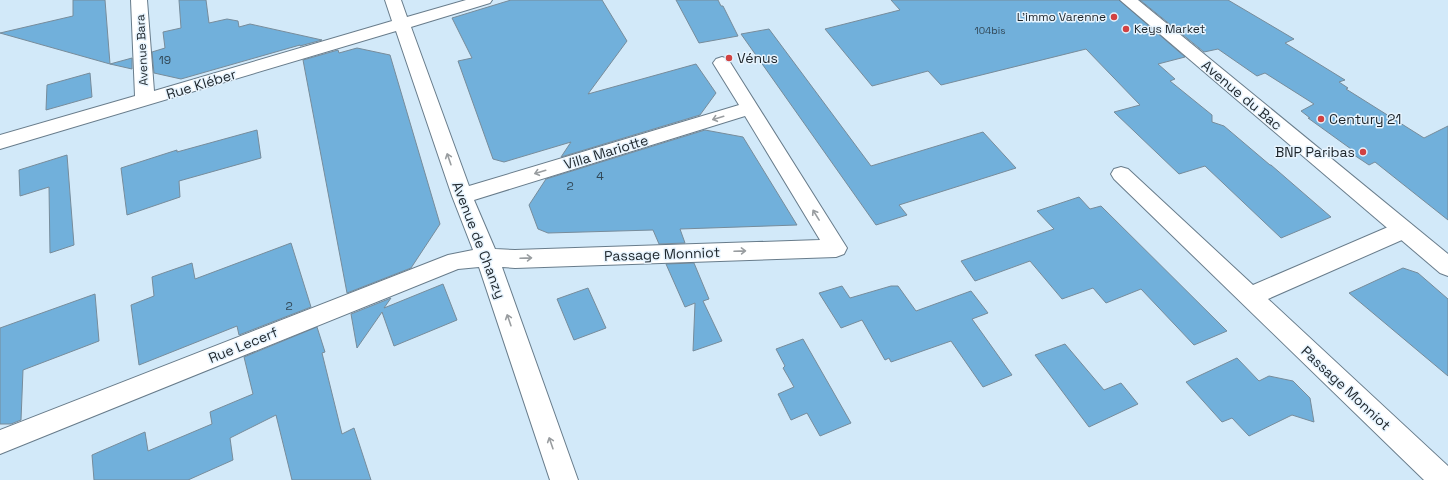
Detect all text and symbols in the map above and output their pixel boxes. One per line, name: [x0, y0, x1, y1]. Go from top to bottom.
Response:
place label: L'immo Varenne: [1017, 9, 1106, 25]
marker: L'immo Varenne: [1109, 12, 1119, 22]
street label: Avenue Bara: [132, 14, 152, 86]
place label: Keys Market: [1134, 21, 1205, 37]
house number: 104bis: [975, 24, 1006, 37]
marker: Keys Market: [1121, 24, 1131, 34]
place label: Vénus: [737, 49, 778, 67]
house number: 19: [159, 52, 171, 68]
marker: Vénus: [724, 53, 734, 63]
street label: Avenue du Bac: [1198, 56, 1286, 134]
street label: Rue Kléber: [164, 65, 238, 103]
place label: Century 21: [1329, 110, 1401, 128]
marker: Century 21: [1316, 114, 1326, 124]
one-way arrow: [712, 115, 725, 122]
street label: Villa Mariotte: [562, 131, 650, 173]
place label: BNP Paribas: [1275, 143, 1355, 161]
marker: BNP Paribas: [1358, 147, 1368, 157]
one-way arrow: [445, 153, 453, 165]
house number: 4: [596, 168, 604, 184]
one-way arrow: [534, 169, 547, 176]
house number: 2: [566, 178, 574, 194]
street label: Avenue de Chanzy: [448, 179, 510, 301]
one-way arrow: [811, 209, 819, 221]
street label: Passage Monniot: [604, 243, 720, 265]
one-way arrow: [733, 248, 746, 255]
one-way arrow: [519, 255, 532, 262]
house number: 2: [285, 298, 293, 314]
one-way arrow: [505, 314, 512, 327]
street label: Rue Lecerf: [206, 323, 280, 367]
street label: Passage Monniot: [1297, 342, 1395, 434]
one-way arrow: [547, 438, 555, 450]

